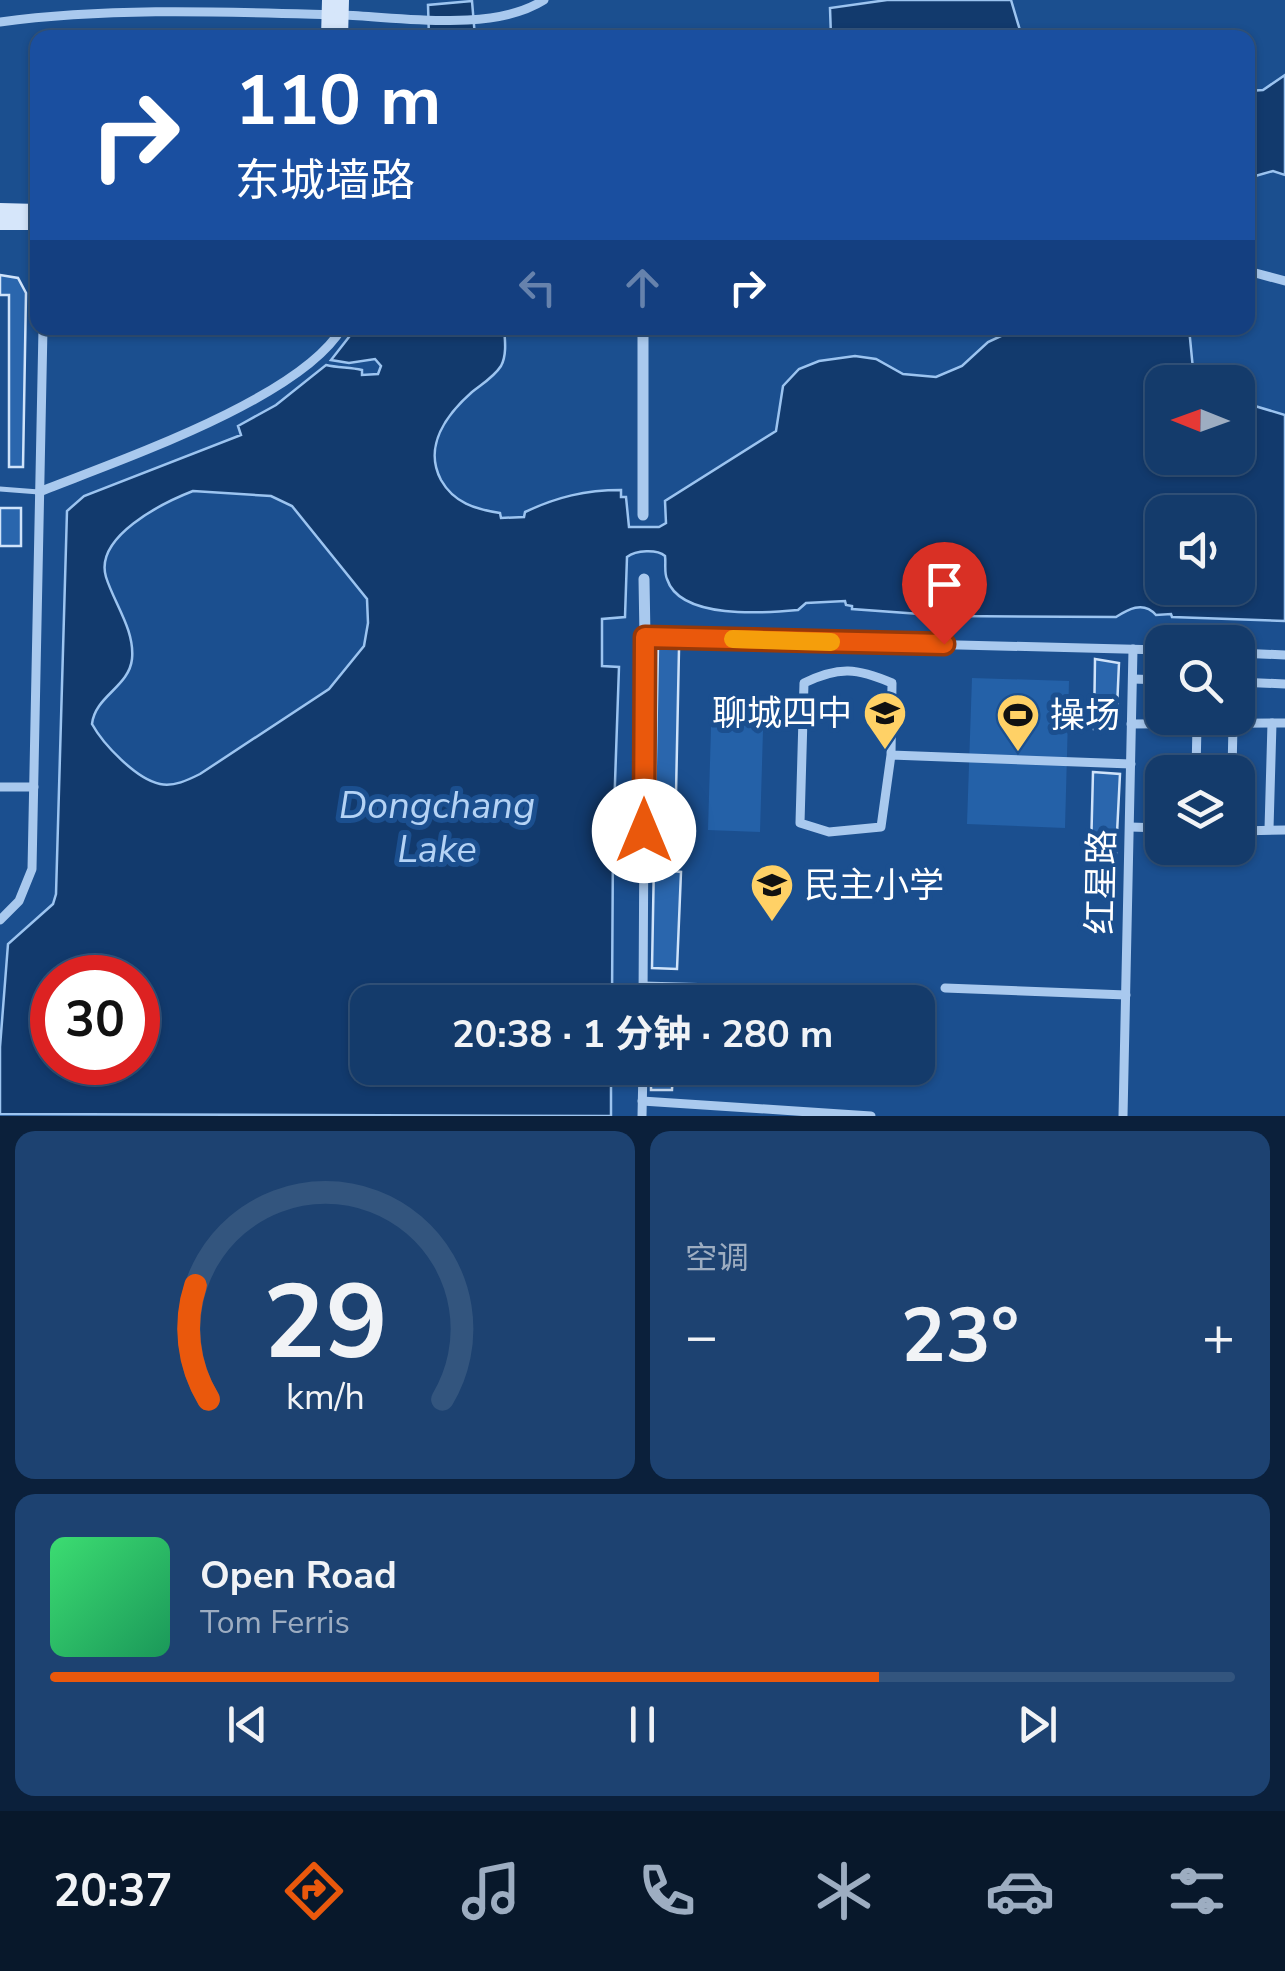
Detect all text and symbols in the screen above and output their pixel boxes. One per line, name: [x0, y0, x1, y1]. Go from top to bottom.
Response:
text: 110 m: [235, 53, 441, 149]
icon: right: [70, 70, 200, 200]
text: 东城墙路: [235, 151, 415, 212]
icon: left: [510, 260, 565, 315]
icon: ahead: [615, 260, 670, 315]
icon: right: [720, 260, 775, 315]
north arrow: [1145, 365, 1255, 475]
map controls: [1145, 365, 1255, 865]
button: sound: [1145, 495, 1255, 605]
pin: [902, 542, 987, 645]
icon: arrive: [917, 557, 972, 612]
button: search: [1145, 625, 1255, 735]
place label: 聊城四中: [712, 690, 852, 737]
school or university icon: 聊城四中: [862, 690, 908, 751]
sports icon: 操场: [995, 692, 1041, 753]
place label: 操场: [1050, 692, 1120, 739]
button: layers: [1145, 755, 1255, 865]
position arrow: [592, 779, 696, 883]
water label: Dongchang Lake: [339, 780, 535, 875]
street label: 红星路: [1077, 829, 1126, 935]
school or university icon: 民主小学: [749, 862, 795, 923]
place label: 民主小学: [804, 862, 944, 909]
speed limit sign: 30: [30, 955, 160, 1085]
text: 20:38 · 1 分钟 · 280 m: [452, 1009, 833, 1060]
text: 空调: [685, 1237, 749, 1280]
text: 29: [263, 1252, 387, 1394]
text: 23°: [901, 1285, 1019, 1387]
text: −: [685, 1299, 718, 1374]
text: +: [1202, 1299, 1235, 1374]
text: km/h: [286, 1373, 364, 1422]
text: Open Road: [200, 1550, 397, 1601]
text: Tom Ferris: [200, 1601, 350, 1644]
icon: previous: [220, 1697, 275, 1752]
icon: pause: [615, 1697, 670, 1752]
icon: next: [1010, 1697, 1065, 1752]
icon: directions: [279, 1856, 349, 1926]
icon: music: [456, 1856, 526, 1926]
icon: phone: [632, 1856, 702, 1926]
icon: climate: [809, 1856, 879, 1926]
icon: car: [985, 1856, 1055, 1926]
icon: filters: [1162, 1856, 1232, 1926]
text: 20:37: [53, 1861, 172, 1922]

